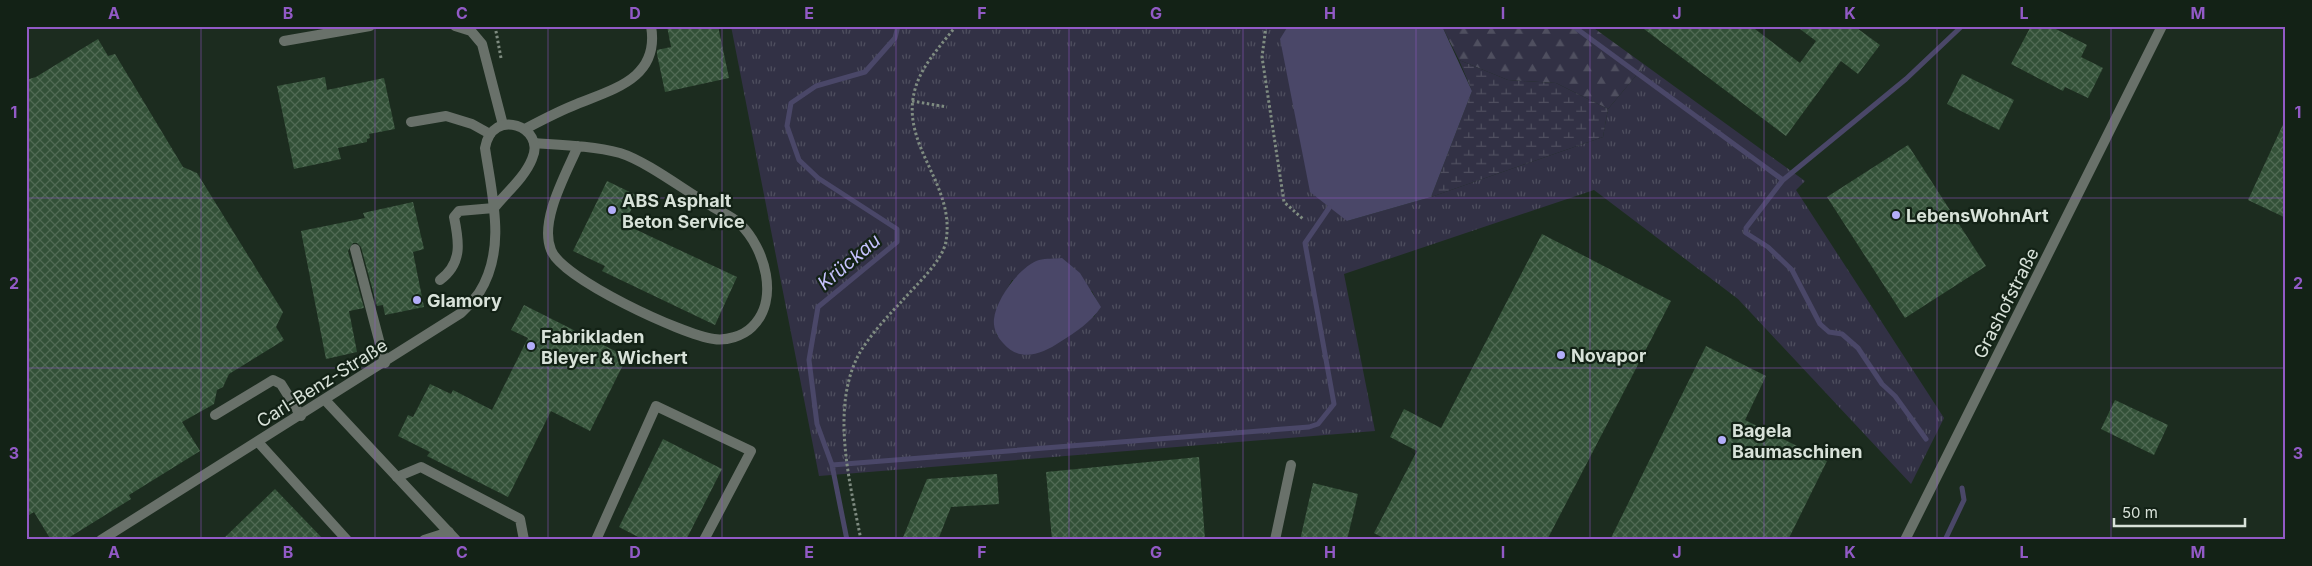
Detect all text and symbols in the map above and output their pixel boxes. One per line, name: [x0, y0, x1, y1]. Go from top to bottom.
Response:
text: A: [108, 3, 120, 23]
text: B: [283, 3, 293, 23]
text: C: [456, 3, 468, 23]
text: D: [629, 3, 641, 23]
text: E: [804, 3, 814, 23]
text: F: [977, 3, 987, 23]
text: G: [1150, 3, 1162, 23]
text: H: [1324, 3, 1336, 23]
text: I: [1501, 3, 1505, 23]
text: J: [1672, 3, 1682, 23]
text: K: [1844, 3, 1856, 23]
text: L: [2019, 3, 2029, 23]
text: M: [2191, 3, 2205, 23]
text: 1: [11, 102, 17, 122]
text: 1: [2295, 102, 2301, 122]
place label: ABS Asphalt Beton Service: [622, 190, 745, 232]
marker: ABS Asphalt Beton Service: [606, 204, 618, 216]
place label: LebensWohnArt: [1906, 205, 2049, 226]
marker: LebensWohnArt: [1890, 209, 1902, 221]
water label: Krückau: [813, 229, 885, 295]
street label: Grashofstraße: [1969, 244, 2043, 362]
text: 2: [9, 273, 19, 293]
text: 2: [2293, 273, 2303, 293]
place label: Glamory: [427, 290, 502, 311]
marker: Glamory: [411, 294, 423, 306]
place label: Fabrikladen Bleyer & Wichert: [541, 326, 688, 368]
street label: Carl-Benz-Straße: [253, 334, 391, 432]
marker: Fabrikladen Bleyer & Wichert: [525, 340, 537, 352]
place label: Novapor: [1571, 345, 1646, 366]
marker: Novapor: [1555, 349, 1567, 361]
place label: Bagela Baumaschinen: [1732, 420, 1862, 462]
marker: Bagela Baumaschinen: [1716, 434, 1728, 446]
text: 3: [9, 443, 19, 463]
text: 3: [2293, 443, 2303, 463]
scale bar: [2114, 496, 2246, 528]
text: 50 m: [2122, 503, 2158, 522]
text: A: [108, 542, 120, 562]
text: B: [283, 542, 293, 562]
text: C: [456, 542, 468, 562]
text: D: [629, 542, 641, 562]
text: E: [804, 542, 814, 562]
text: F: [977, 542, 987, 562]
text: G: [1150, 542, 1162, 562]
text: H: [1324, 542, 1336, 562]
text: I: [1501, 542, 1505, 562]
text: J: [1672, 542, 1682, 562]
text: K: [1844, 542, 1856, 562]
text: L: [2019, 542, 2029, 562]
text: M: [2191, 542, 2205, 562]

